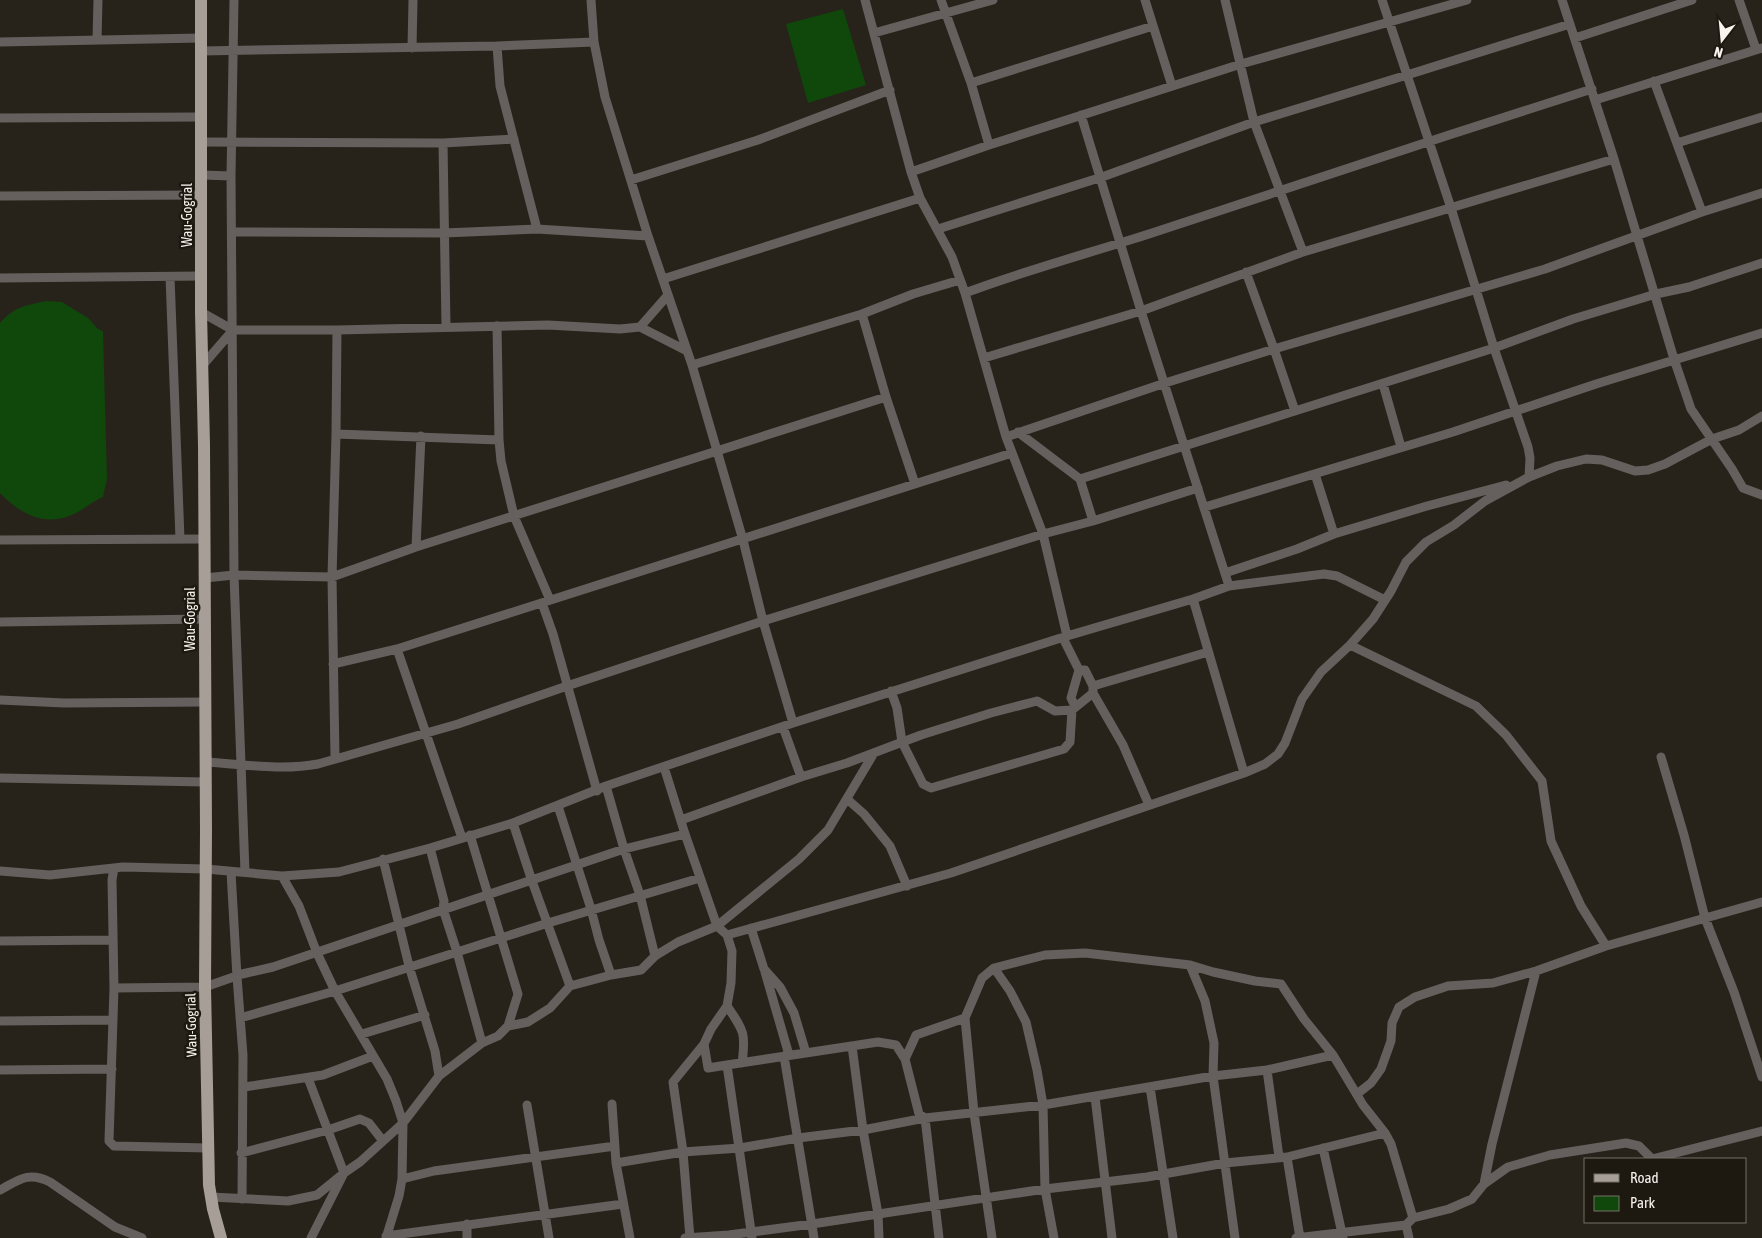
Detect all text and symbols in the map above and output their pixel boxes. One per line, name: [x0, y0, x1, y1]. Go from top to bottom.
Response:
north arrow: [1697, 15, 1747, 65]
text: N: [1712, 44, 1725, 61]
street label: Wau-Gogrial: [179, 183, 195, 247]
street label: Wau-Gogrial: [182, 587, 198, 651]
street label: Wau-Gogrial: [182, 993, 200, 1057]
legend: [1584, 1158, 1747, 1223]
text: Road: [1630, 1169, 1659, 1186]
text: Park: [1630, 1194, 1655, 1211]

